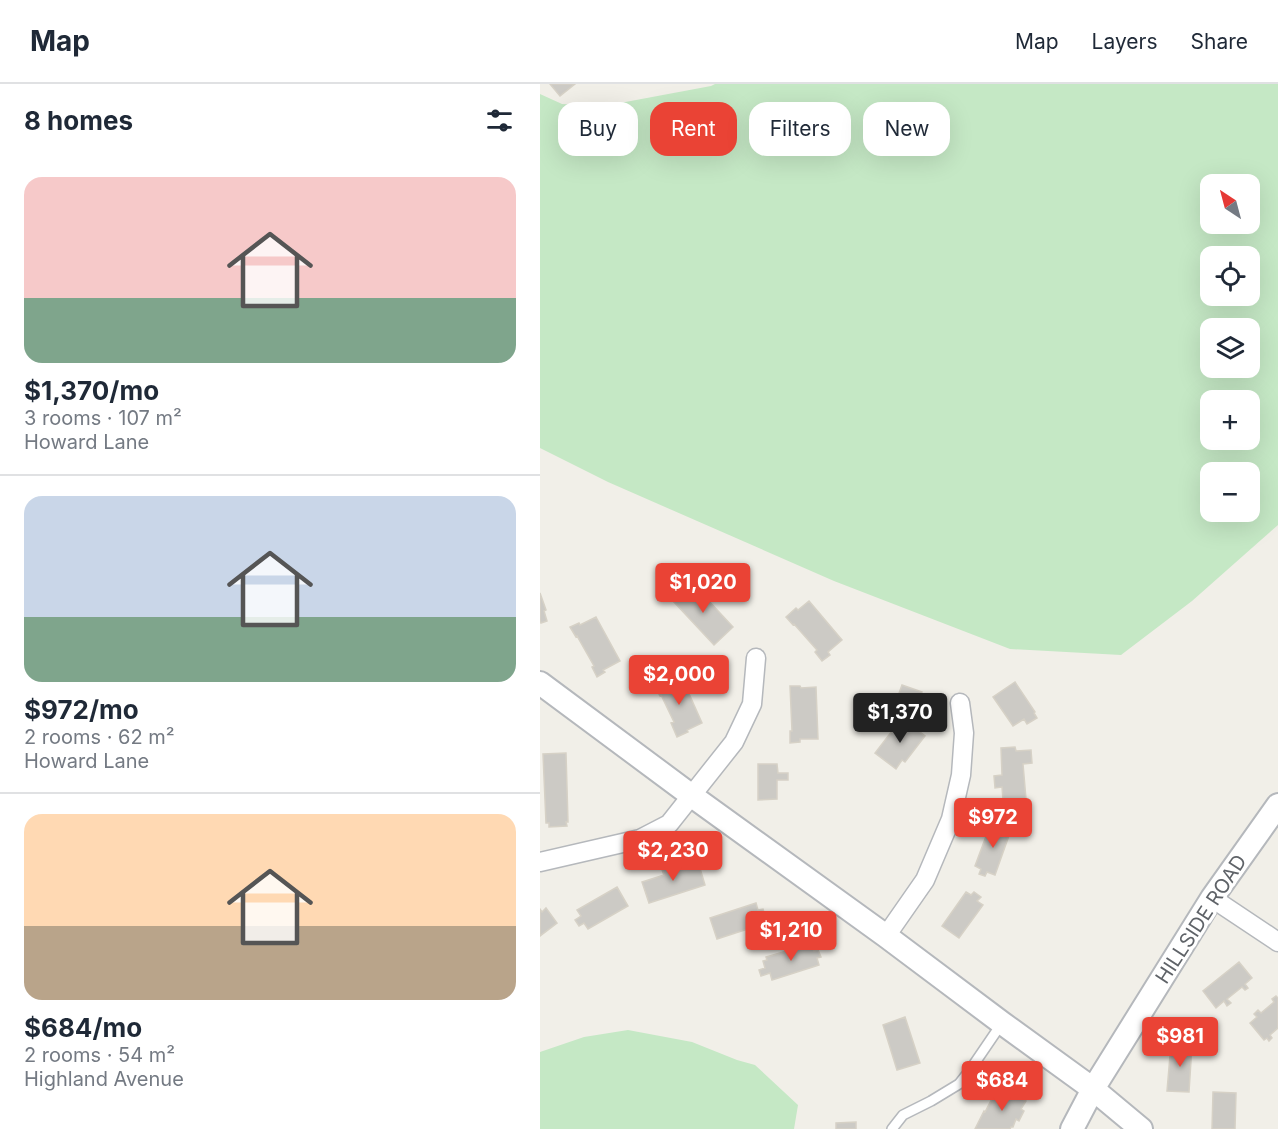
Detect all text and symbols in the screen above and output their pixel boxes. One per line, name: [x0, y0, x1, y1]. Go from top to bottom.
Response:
text: Map: [30, 24, 90, 58]
text: Map: [1015, 29, 1059, 54]
text: Layers: [1092, 29, 1158, 54]
text: Share: [1191, 29, 1248, 54]
chip: Buy: [558, 102, 638, 156]
chip: Rent: [650, 102, 737, 156]
chip: Filters: [749, 102, 851, 156]
chip: New: [863, 102, 950, 156]
icon: filters: [483, 104, 516, 137]
text: 8 homes: [24, 105, 133, 136]
north arrow: [1200, 174, 1260, 234]
map controls: [1200, 174, 1260, 522]
icon: home: [216, 216, 324, 324]
button: locate: [1200, 246, 1260, 306]
button: layers: [1200, 318, 1260, 378]
text: $1,370/mo: [24, 375, 159, 406]
button: +: [1200, 390, 1260, 450]
text: 3 rooms · 107 m²: [24, 406, 182, 430]
text: Howard Lane: [24, 430, 149, 454]
button: −: [1200, 462, 1260, 522]
icon: home: [216, 535, 324, 643]
pin: $1,020: [654, 563, 752, 614]
text: $1,020: [669, 570, 737, 594]
pin: $2,000: [630, 655, 728, 706]
text: $2,000: [643, 662, 715, 686]
pin: $1,370: [851, 693, 949, 744]
text: $972/mo: [24, 694, 139, 725]
text: $1,370: [867, 700, 933, 724]
text: 2 rooms · 62 m²: [24, 725, 175, 749]
text: Howard Lane: [24, 749, 149, 773]
pin: $972: [957, 798, 1029, 849]
text: $972: [968, 805, 1018, 829]
pin: $2,230: [624, 831, 722, 882]
text: $2,230: [637, 838, 709, 862]
street label: HILLSIDE ROAD: [1150, 850, 1252, 988]
icon: home: [216, 853, 324, 961]
pin: $1,210: [742, 911, 840, 962]
text: $1,210: [759, 918, 823, 942]
text: $684/mo: [24, 1012, 142, 1043]
pin: $981: [1144, 1017, 1216, 1068]
text: $981: [1156, 1024, 1204, 1048]
text: 2 rooms · 54 m²: [24, 1043, 175, 1067]
pin: $684: [966, 1061, 1038, 1112]
text: Highland Avenue: [24, 1067, 184, 1091]
text: $684: [976, 1068, 1028, 1092]

